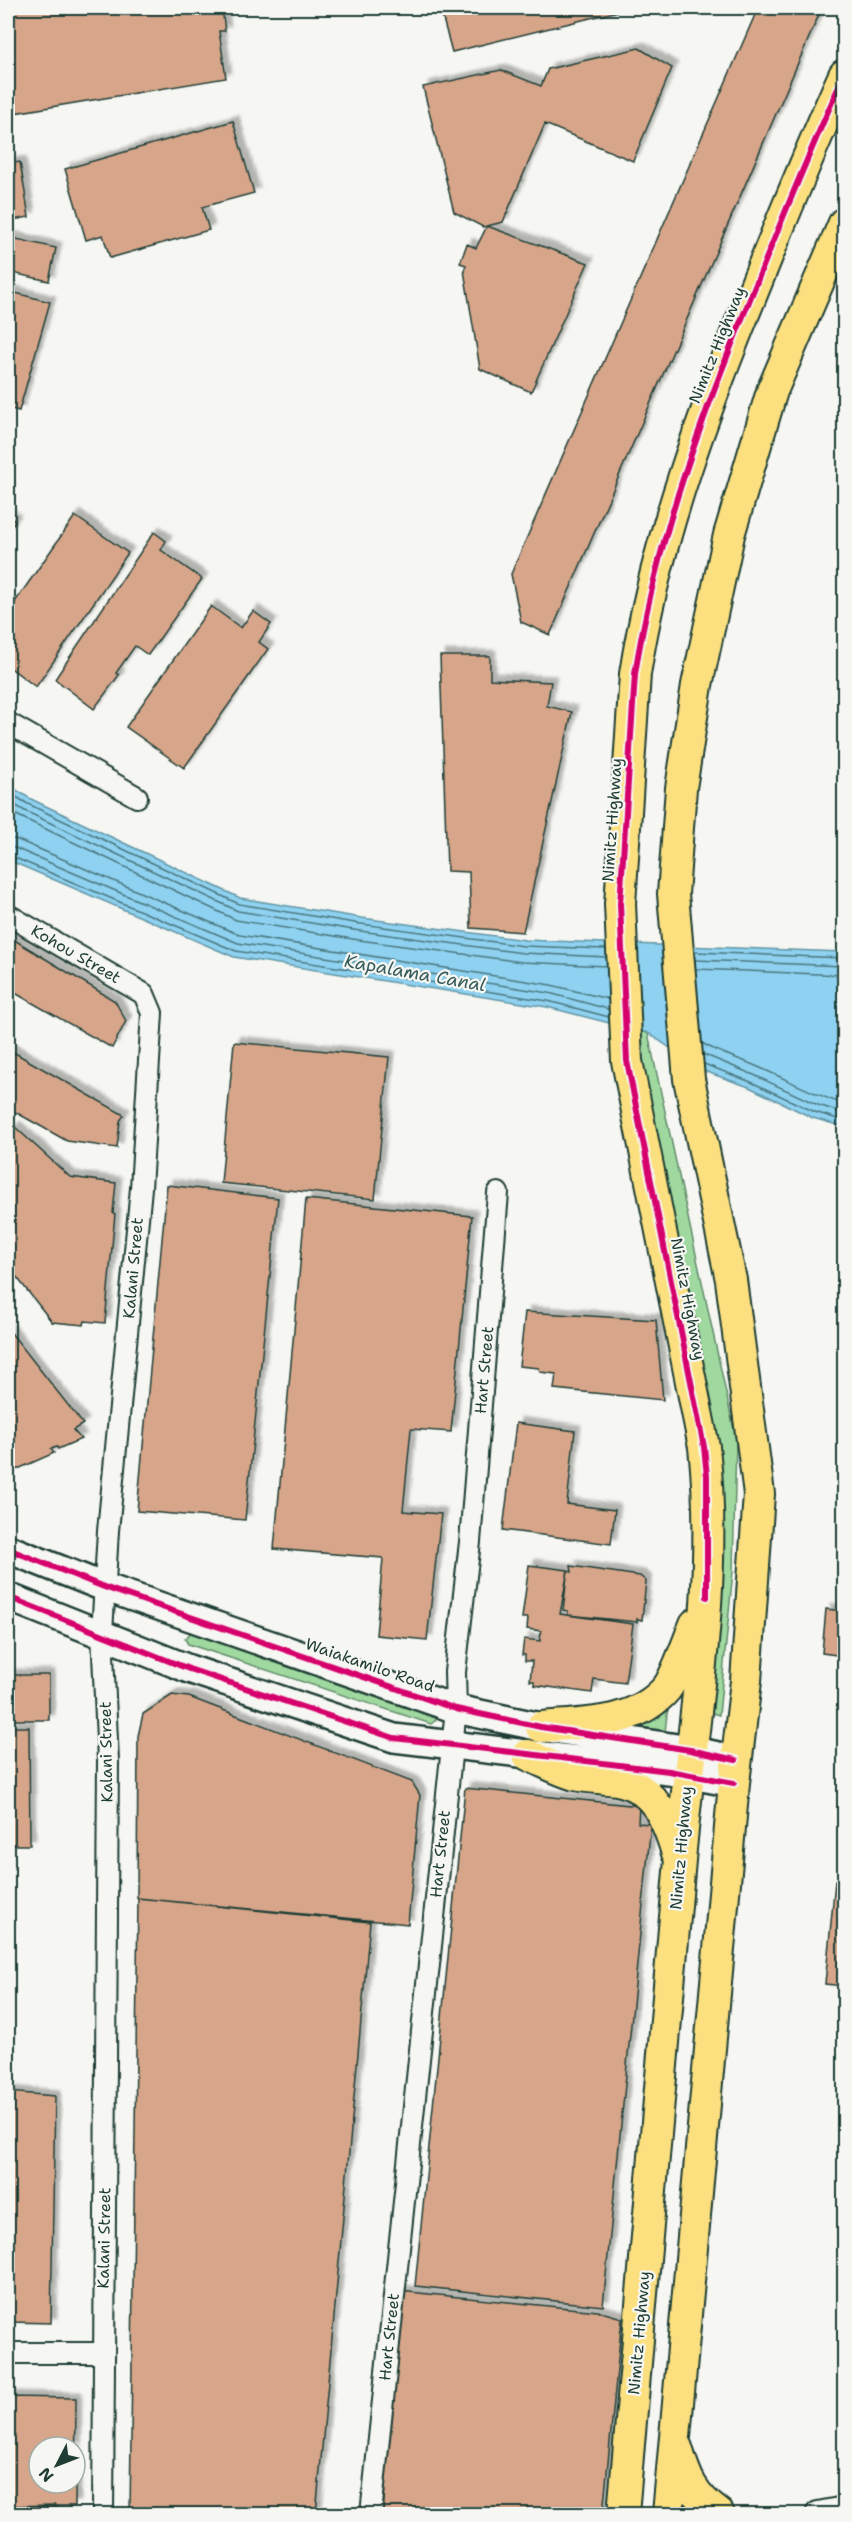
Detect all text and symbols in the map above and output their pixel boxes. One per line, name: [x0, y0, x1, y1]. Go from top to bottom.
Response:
street label: Nimitz Highway: [684, 283, 750, 407]
street label: Nimitz Highway: [597, 757, 627, 883]
street label: Kohou Street: [27, 920, 125, 988]
water label: Kapalama Canal: [342, 949, 488, 997]
street label: Kalani Street: [118, 1217, 148, 1319]
street label: Nimitz Highway: [666, 1236, 710, 1362]
street label: Hart Street: [470, 1325, 498, 1415]
street label: Waiakamilo Road: [303, 1633, 437, 1697]
street label: Kalani Street: [95, 1701, 117, 1803]
street label: Nimitz Highway: [665, 1785, 697, 1911]
street label: Hart Street: [425, 1809, 455, 1899]
street label: Kalani Street: [93, 2187, 115, 2289]
street label: Nimitz Highway: [623, 2270, 655, 2396]
street label: Hart Street: [374, 2292, 404, 2382]
north arrow: [27, 2435, 87, 2495]
text: N: [34, 2463, 58, 2486]

